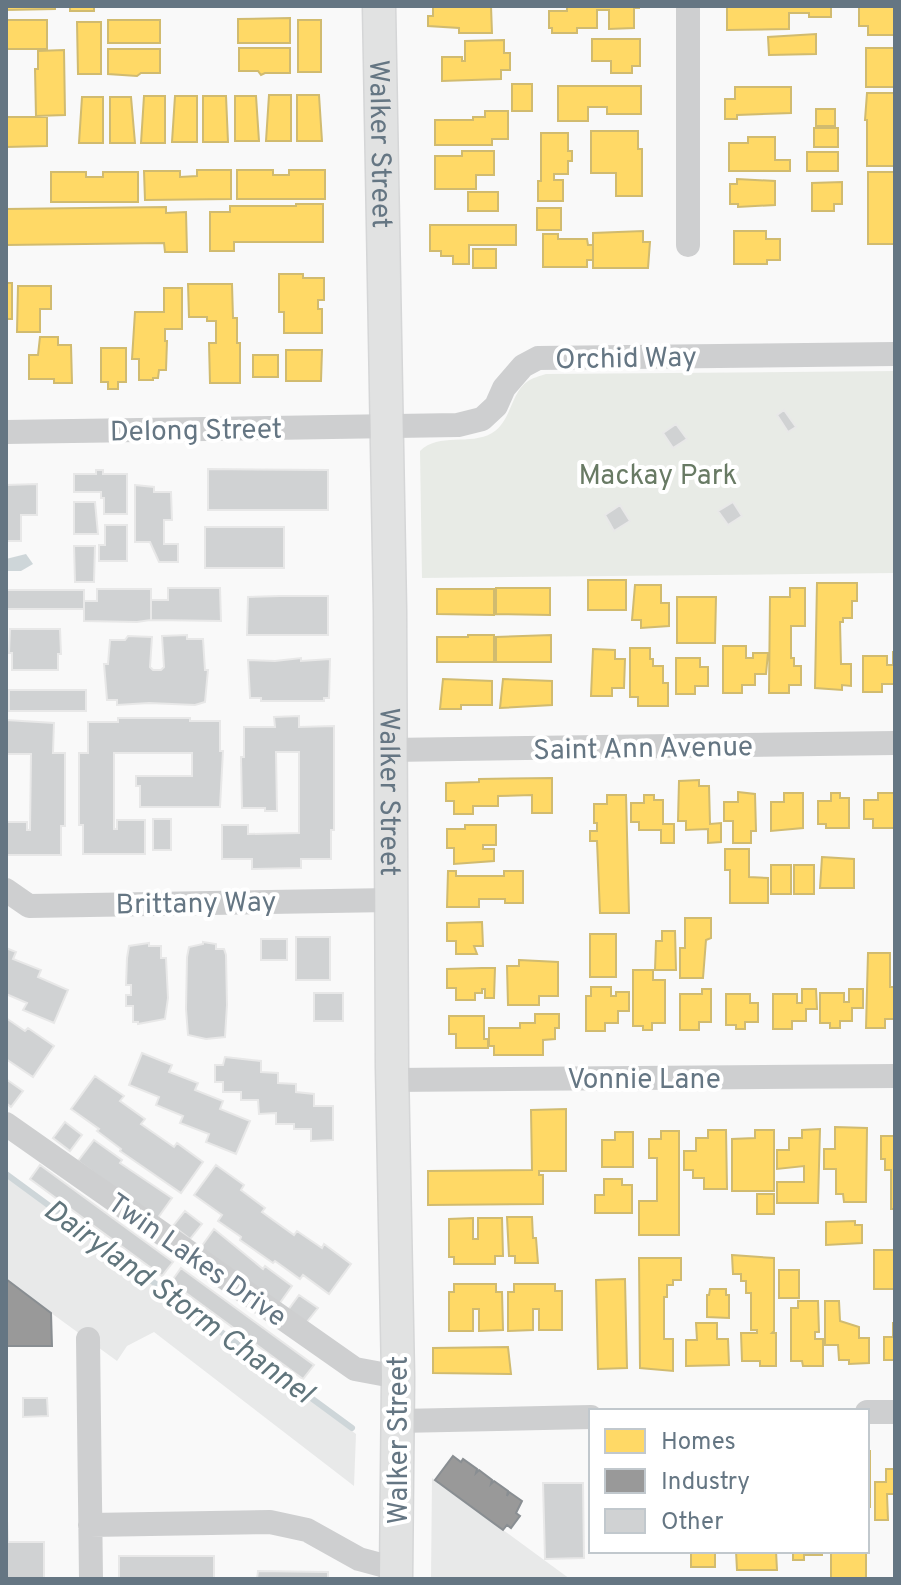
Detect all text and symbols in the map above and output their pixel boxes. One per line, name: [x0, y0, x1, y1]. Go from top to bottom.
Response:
street label: Walker Street: [359, 59, 398, 229]
street label: Orchid Way: [555, 341, 697, 379]
street label: Delong Street: [110, 412, 283, 452]
park label: Mackay Park: [579, 459, 737, 495]
street label: Walker Street: [369, 707, 406, 876]
street label: Saint Ann Avenue: [533, 730, 753, 770]
street label: Brittany Way: [115, 886, 277, 924]
street label: Vonnie Lane: [567, 1063, 721, 1099]
street label: Twin Lakes Drive: [100, 1187, 293, 1336]
water label: Dairyland Storm Channel: [36, 1193, 321, 1414]
street label: Walker Street: [382, 1356, 418, 1524]
legend: [589, 1409, 869, 1553]
text: Homes: [661, 1428, 736, 1458]
text: Industry: [661, 1468, 750, 1498]
text: Other: [661, 1508, 723, 1538]

